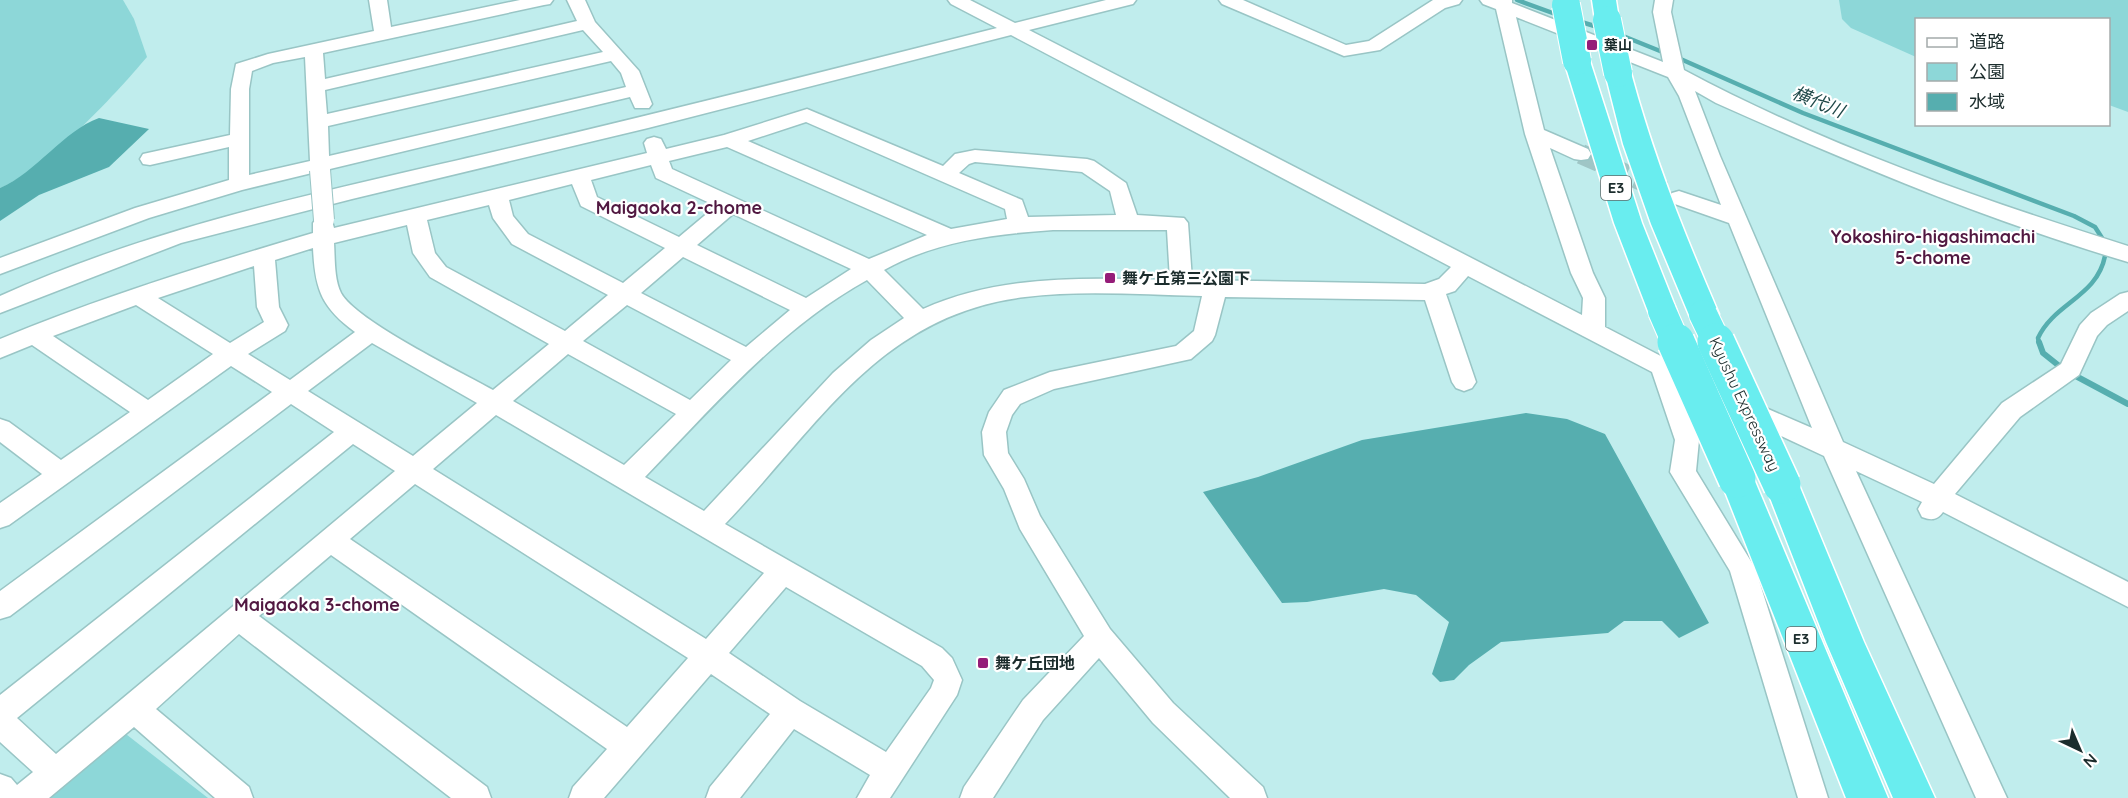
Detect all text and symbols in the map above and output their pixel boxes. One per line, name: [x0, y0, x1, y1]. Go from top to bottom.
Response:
legend: [1915, 18, 2110, 126]
text: 道路: [1969, 30, 2005, 53]
place label: 葉山: [1604, 36, 1632, 54]
marker: 葉山: [1585, 38, 1599, 52]
text: 公園: [1969, 60, 2005, 83]
water label: 横代川: [1789, 81, 1849, 123]
text: 水域: [1969, 90, 2005, 113]
road number: E3: [1601, 176, 1631, 200]
district label: Maigaoka 2-chome: [596, 196, 762, 219]
district label: Yokoshiro-higashimachi 5-chome: [1831, 225, 2035, 269]
place label: 舞ケ丘第三公園下: [1122, 268, 1250, 288]
marker: 舞ケ丘第三公園下: [1103, 271, 1117, 285]
street label: Kyushu Expressway: [1705, 334, 1785, 474]
district label: Maigaoka 3-chome: [234, 593, 400, 616]
road number: E3: [1786, 627, 1816, 651]
place label: 舞ケ丘団地: [995, 653, 1075, 673]
marker: 舞ケ丘団地: [976, 656, 990, 670]
north arrow: [2050, 720, 2110, 780]
text: N: [2079, 750, 2102, 772]

